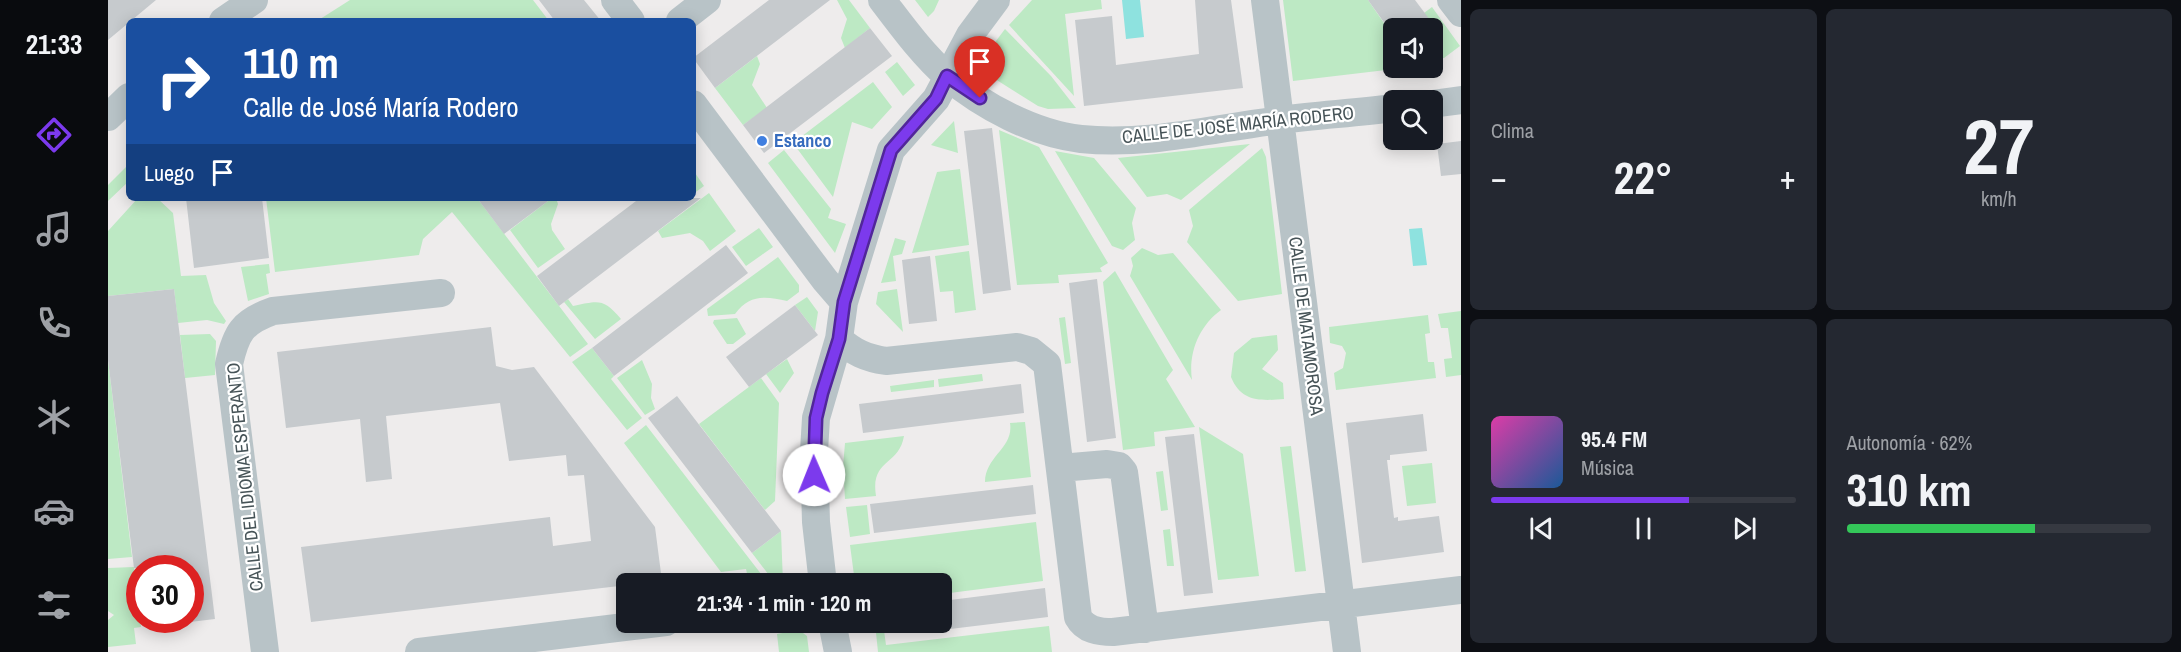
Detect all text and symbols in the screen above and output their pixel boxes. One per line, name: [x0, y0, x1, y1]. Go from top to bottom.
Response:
map controls: [1383, 18, 1443, 150]
button: sound: [1383, 18, 1443, 78]
text: 21:33: [26, 26, 82, 62]
text: 110 m: [243, 35, 339, 91]
pin: [954, 36, 1005, 98]
icon: right: [144, 42, 222, 120]
icon: arrive: [963, 45, 996, 78]
text: Calle de José María Rodero: [243, 89, 519, 125]
button: search: [1383, 90, 1443, 150]
text: 27: [1963, 93, 2034, 198]
street label: CALLE DE JOSÉ MARÍA RODERO: [1121, 100, 1355, 149]
icon: directions: [33, 114, 75, 156]
text: Clima: [1491, 117, 1534, 144]
place label: Estanco: [774, 128, 831, 153]
marker: Estanco: [755, 134, 769, 148]
text: 22°: [1614, 147, 1673, 208]
text: −: [1491, 155, 1507, 199]
text: +: [1780, 155, 1795, 199]
icon: arrive: [206, 156, 239, 189]
text: Luego: [144, 158, 194, 188]
text: km/h: [1981, 185, 2017, 212]
icon: music: [33, 208, 75, 250]
street label: CALLE DE MATAMOROSA: [1283, 235, 1330, 417]
icon: phone: [33, 302, 75, 344]
street label: CALLE DEL IDIOMA ESPERANTO: [220, 362, 269, 593]
icon: climate: [33, 396, 75, 438]
text: 95.4 FM: [1581, 424, 1647, 454]
text: Autonomía · 62%: [1847, 429, 1972, 456]
position arrow: [782, 443, 846, 507]
text: Música: [1581, 454, 1634, 481]
text: 310 km: [1847, 459, 1972, 520]
icon: car: [33, 490, 75, 532]
icon: previous: [1525, 512, 1558, 545]
icon: pause: [1627, 512, 1660, 545]
icon: next: [1728, 512, 1761, 545]
speed limit sign: 30: [126, 555, 204, 633]
icon: filters: [33, 584, 75, 626]
text: 21:34 · 1 min · 120 m: [697, 588, 871, 618]

